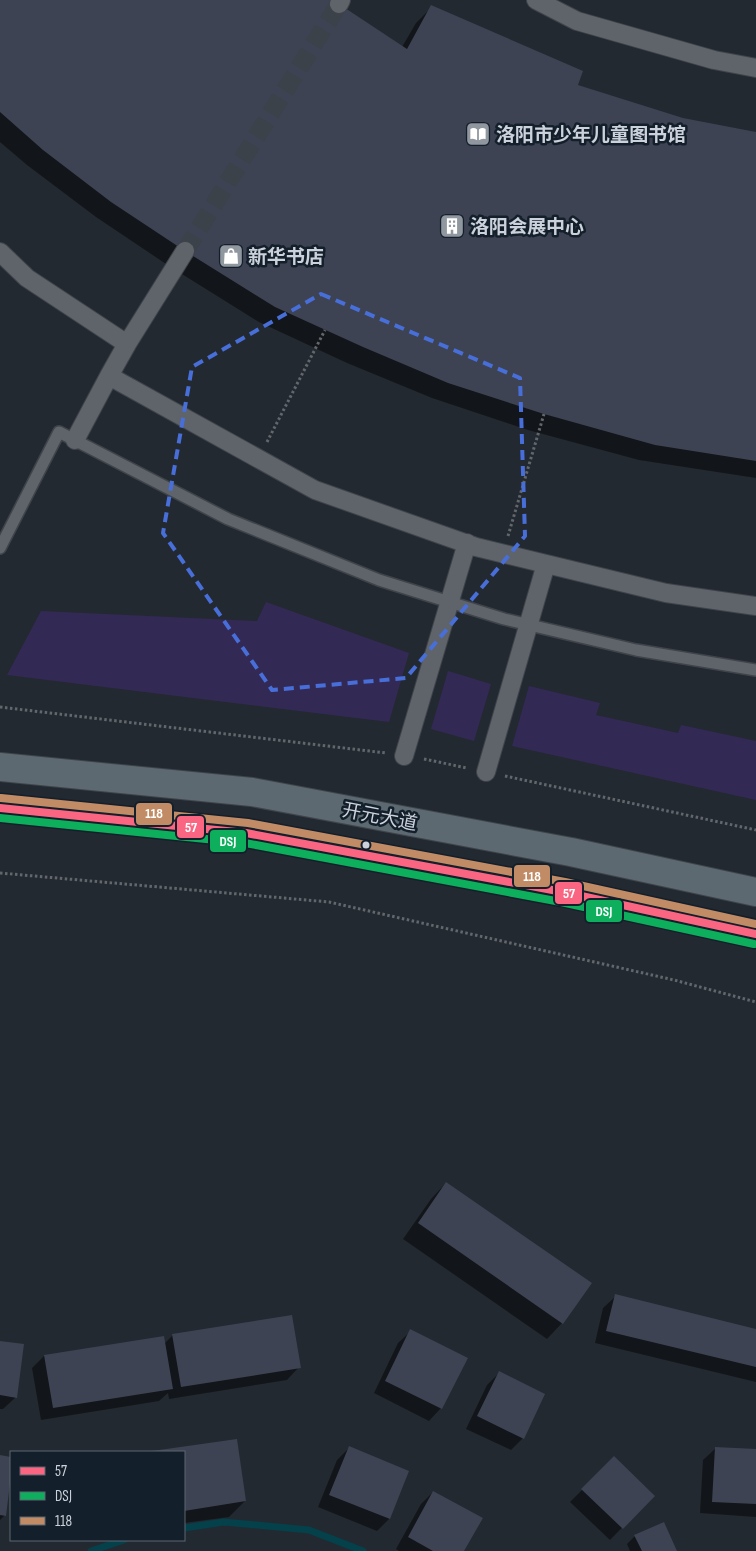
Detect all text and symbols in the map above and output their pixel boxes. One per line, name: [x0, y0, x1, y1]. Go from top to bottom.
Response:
library icon: 洛阳市少年儿童图书馆: [465, 121, 491, 147]
place label: 洛阳市少年儿童图书馆: [496, 124, 686, 147]
building icon: 洛阳会展中心: [439, 213, 465, 239]
place label: 洛阳会展中心: [470, 216, 584, 239]
shop icon: 新华书店: [218, 243, 244, 269]
place label: 新华书店: [248, 246, 324, 269]
street label: 开元大道: [340, 799, 419, 836]
line badge: 118: [135, 802, 173, 826]
text: 118: [145, 805, 163, 822]
line badge: 57: [176, 815, 205, 839]
text: 57: [185, 819, 198, 836]
line badge: DSJ: [209, 829, 247, 853]
text: DSJ: [220, 833, 236, 850]
unlabelled marker: [361, 840, 371, 850]
line badge: 118: [513, 864, 551, 888]
text: 118: [523, 868, 541, 885]
line badge: 57: [554, 881, 583, 905]
text: 57: [563, 885, 576, 902]
line badge: DSJ: [585, 899, 623, 923]
text: DSJ: [596, 903, 612, 920]
legend: [10, 1451, 185, 1541]
text: 57: [55, 1462, 67, 1481]
text: DSJ: [55, 1487, 72, 1506]
text: 118: [55, 1512, 72, 1531]

